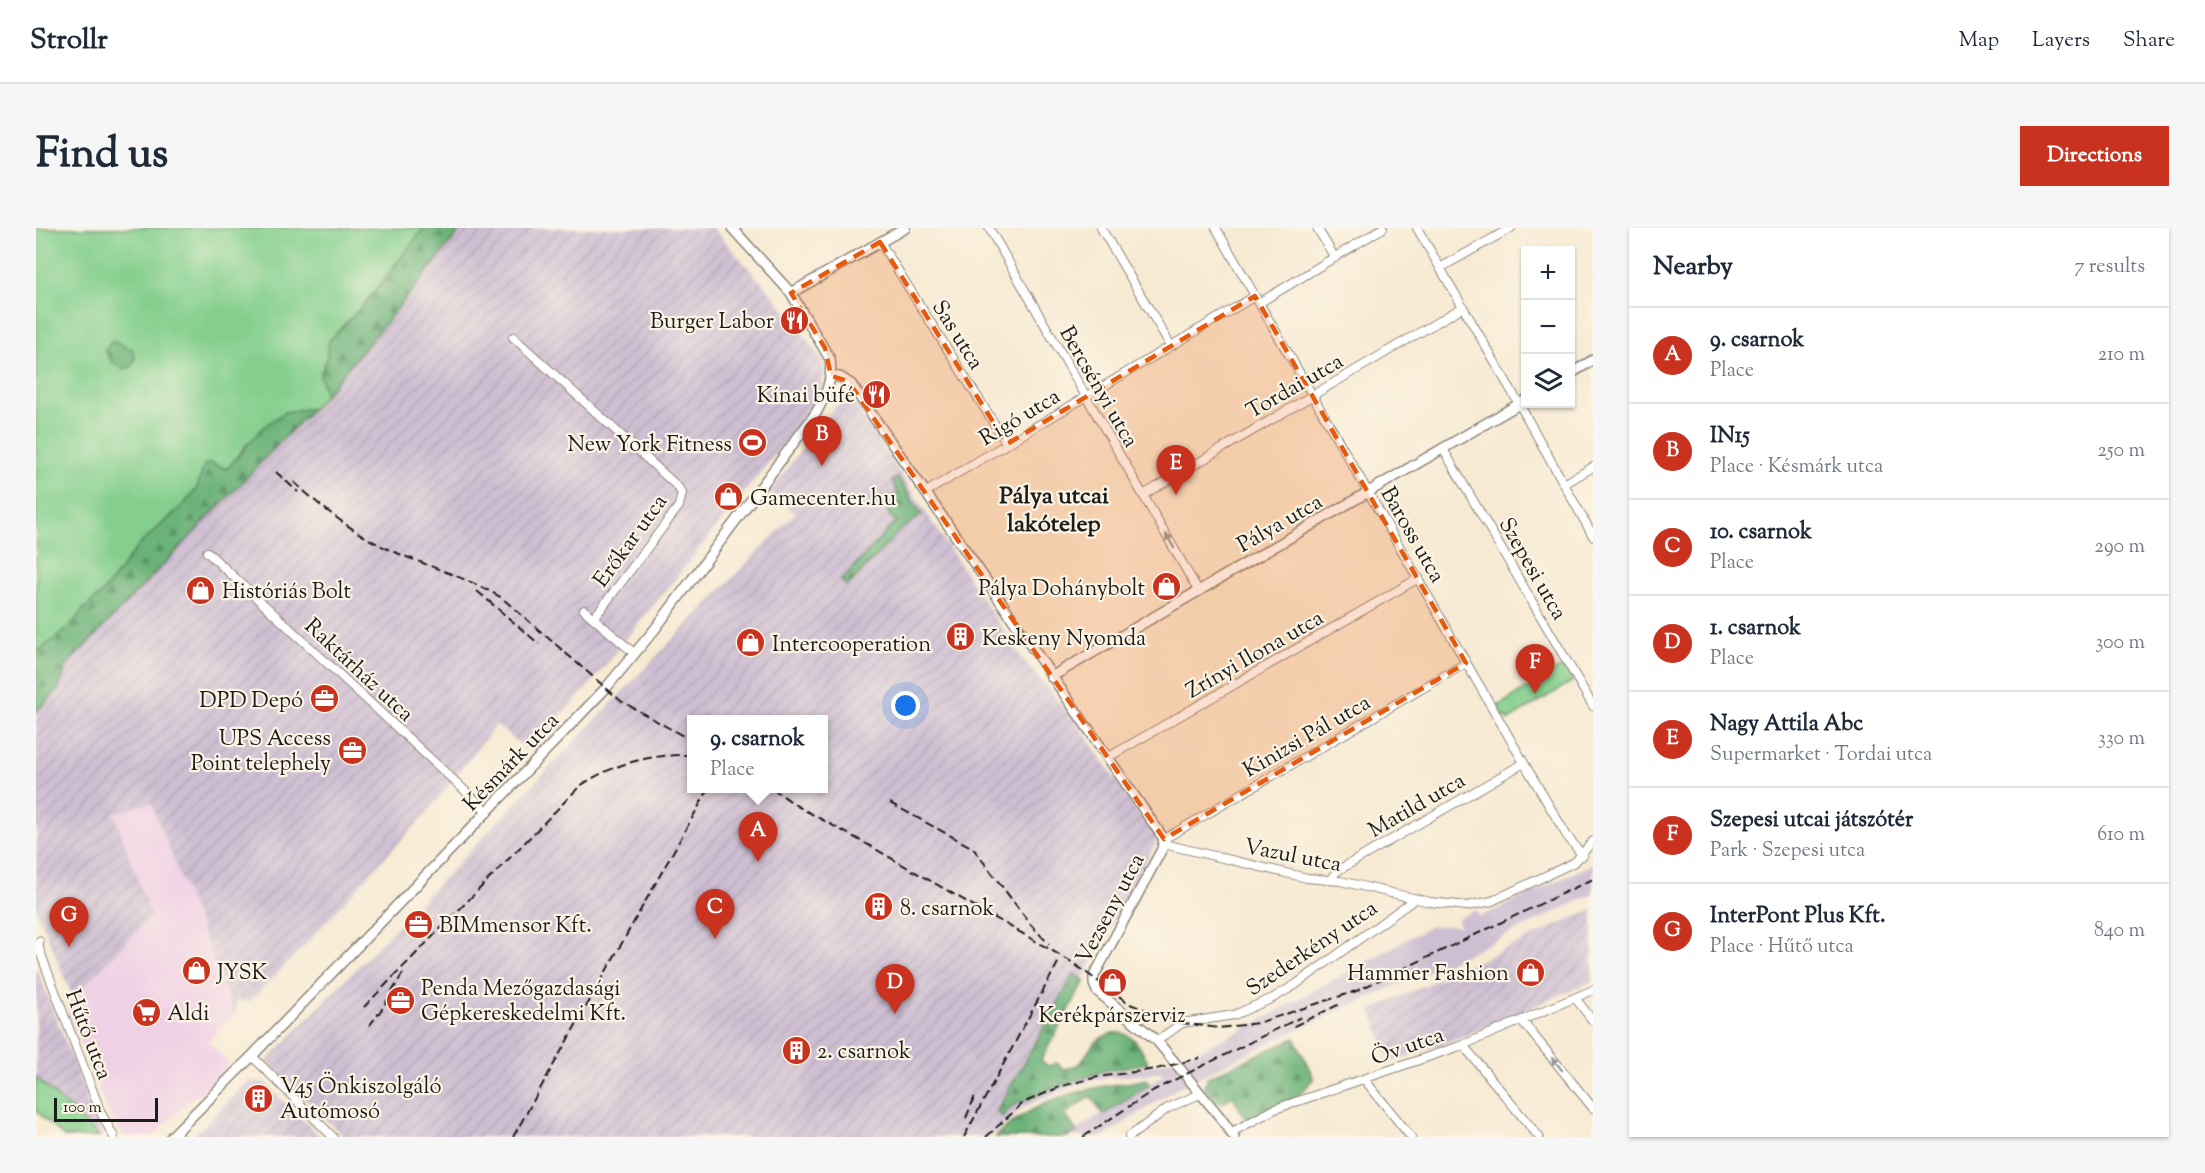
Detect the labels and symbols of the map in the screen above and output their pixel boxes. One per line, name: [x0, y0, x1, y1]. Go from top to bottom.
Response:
street label: Sas utca: [923, 295, 990, 377]
restaurant icon: Burger Labor: [779, 304, 811, 336]
place label: Burger Labor: [650, 307, 774, 339]
street label: Bercsényi utca: [1050, 321, 1145, 454]
street label: Tordai utca: [1241, 347, 1350, 428]
restaurant icon: Kínai büfé: [860, 378, 892, 410]
place label: Kínai büfé: [757, 381, 855, 413]
street label: Rigó utca: [974, 382, 1067, 455]
pin: B: [802, 416, 842, 466]
sports icon: New York Fitness: [737, 427, 769, 459]
place label: New York Fitness: [567, 430, 732, 462]
pin: E: [1156, 446, 1196, 495]
district label: Pálya utcai lakótelep: [999, 480, 1109, 542]
shop icon: Gamecenter.hu: [713, 481, 745, 513]
street label: Baross utca: [1371, 481, 1452, 590]
place label: Gamecenter.hu: [750, 484, 896, 516]
street label: Pálya utca: [1232, 487, 1329, 562]
street label: Erőkar utca: [587, 488, 676, 595]
street label: Szepesi utca: [1489, 512, 1574, 627]
one-way arrow: [1165, 532, 1175, 549]
shop icon: Pálya Dohánybolt: [1150, 571, 1182, 603]
shop icon: Históriás Bolt: [185, 574, 217, 606]
place label: Pálya Dohánybolt: [978, 574, 1145, 606]
place label: Históriás Bolt: [222, 577, 352, 609]
street label: Zrínyi Ilona utca: [1181, 603, 1330, 708]
street label: Raktárház utca: [296, 612, 420, 730]
building icon: Keskeny Nyomda: [945, 621, 977, 653]
place label: Keskeny Nyomda: [982, 624, 1146, 656]
shop icon: Intercooperation: [735, 627, 767, 659]
place label: Intercooperation: [772, 630, 931, 662]
pin: F: [1516, 644, 1554, 694]
office icon: DPD Depó: [308, 683, 340, 715]
place label: DPD Depó: [199, 686, 303, 718]
street label: Kinizsi Pál utca: [1238, 688, 1377, 787]
your location: [891, 691, 920, 720]
street label: Késmárk utca: [457, 706, 568, 820]
place label: UPS Access Point telephely: [191, 724, 331, 781]
office icon: UPS Access Point telephely: [336, 734, 368, 766]
street label: Matild utca: [1363, 766, 1472, 847]
pin: A: [738, 812, 778, 862]
street label: Vazul utca: [1241, 832, 1344, 882]
street label: Vezseny utca: [1069, 848, 1154, 970]
pin: C: [696, 890, 734, 939]
building icon: 8. csarnok: [863, 891, 895, 923]
place label: 8. csarnok: [900, 894, 994, 926]
street label: Szederkény utca: [1241, 894, 1385, 1005]
pin: G: [50, 898, 88, 947]
office icon: BIMmensor Kft.: [402, 908, 434, 940]
place label: BIMmensor Kft.: [439, 911, 592, 943]
shop icon: JYSK: [180, 955, 212, 987]
shop icon: Hammer Fashion: [1514, 956, 1546, 988]
place label: JYSK: [216, 958, 268, 990]
place label: Hammer Fashion: [1347, 959, 1509, 991]
pin: D: [876, 964, 914, 1014]
shop icon: Kerékpárszerviz: [1096, 966, 1128, 998]
place label: Penda Mezőgazdasági Gépkereskedelmi Kft.: [421, 974, 626, 1031]
office icon: Penda Mezőgazdasági Gépkereskedelmi Kft.: [384, 984, 416, 1016]
street label: Hűtő utca: [55, 985, 119, 1085]
supermarket icon: Aldi: [130, 996, 162, 1028]
place label: Aldi: [167, 999, 209, 1031]
place label: Kerékpárszerviz: [1038, 1001, 1186, 1033]
street label: Öv utca: [1367, 1020, 1449, 1075]
building icon: 2. csarnok: [780, 1034, 812, 1066]
place label: 2. csarnok: [817, 1037, 911, 1069]
one-way arrow: [1552, 1057, 1564, 1072]
place label: V45 Önkiszolgáló Autómosó: [280, 1071, 441, 1129]
building icon: V45 Önkiszolgáló Autómosó: [243, 1082, 275, 1114]
scale bar: [54, 1095, 158, 1122]

